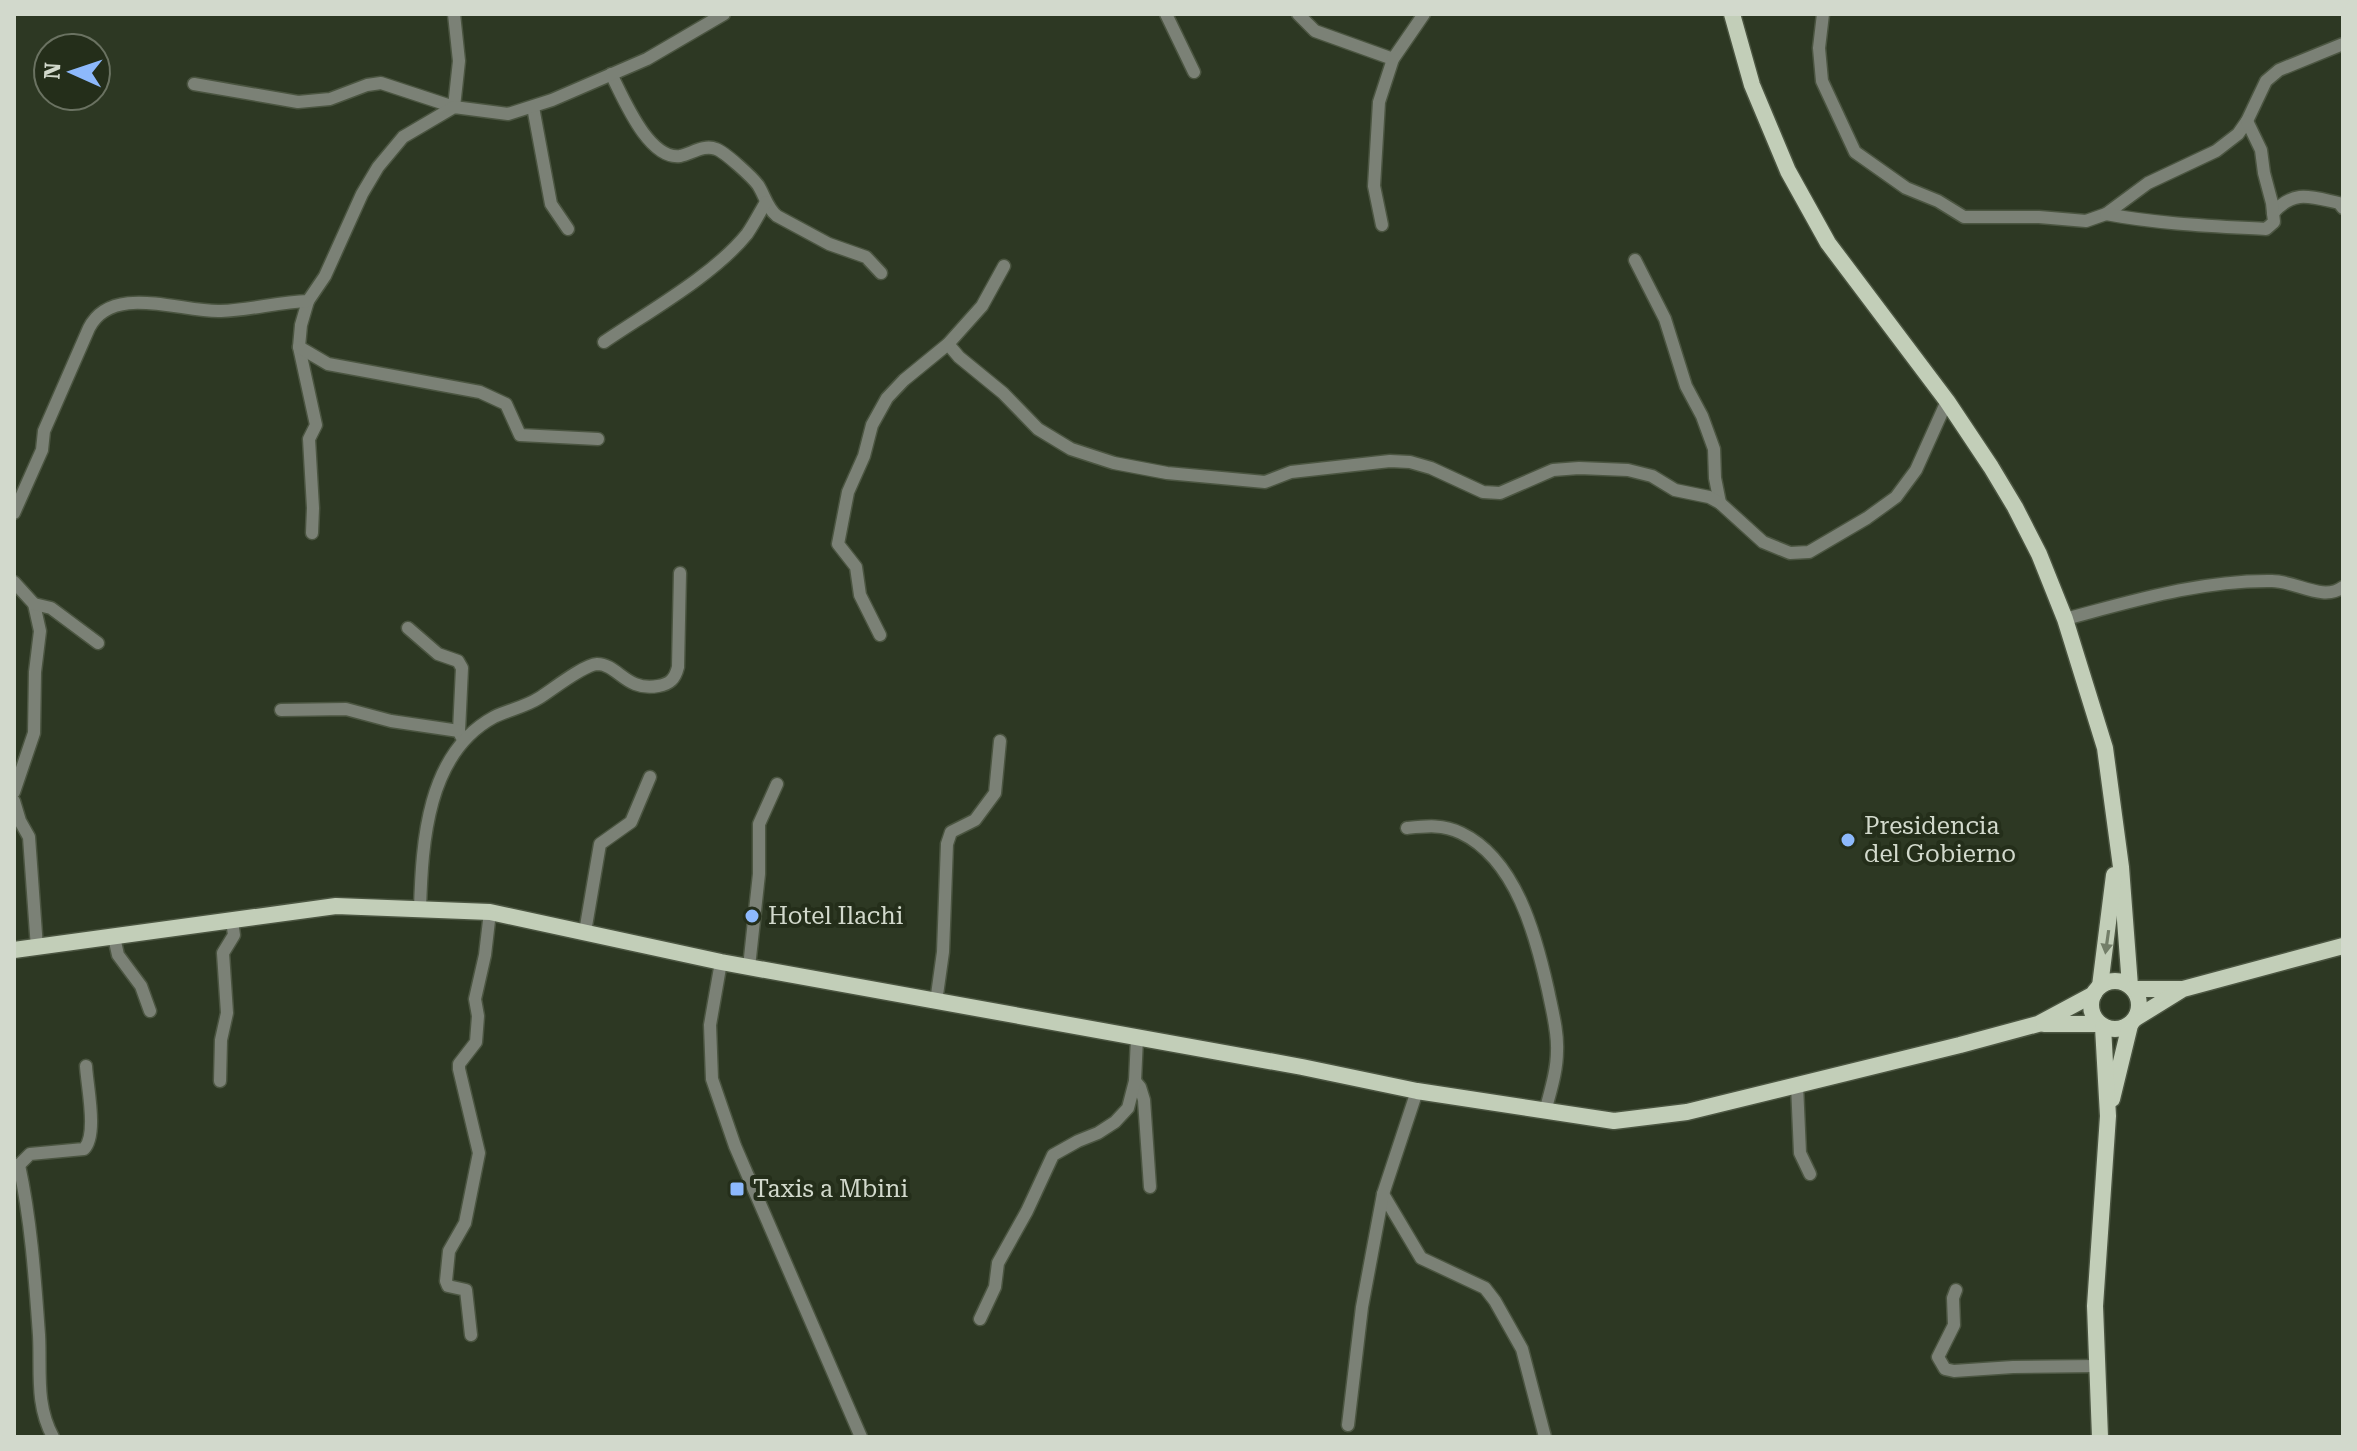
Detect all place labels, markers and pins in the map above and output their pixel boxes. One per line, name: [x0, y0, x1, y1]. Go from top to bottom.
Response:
place label: Presidencia del Gobierno: [1864, 812, 2016, 868]
marker: Presidencia del Gobierno: [1839, 831, 1857, 849]
place label: Hotel Ilachi: [768, 902, 904, 930]
marker: Hotel Ilachi: [743, 907, 761, 925]
place label: Taxis a Mbini: [753, 1175, 908, 1203]
marker: Taxis a Mbini: [728, 1180, 746, 1198]

